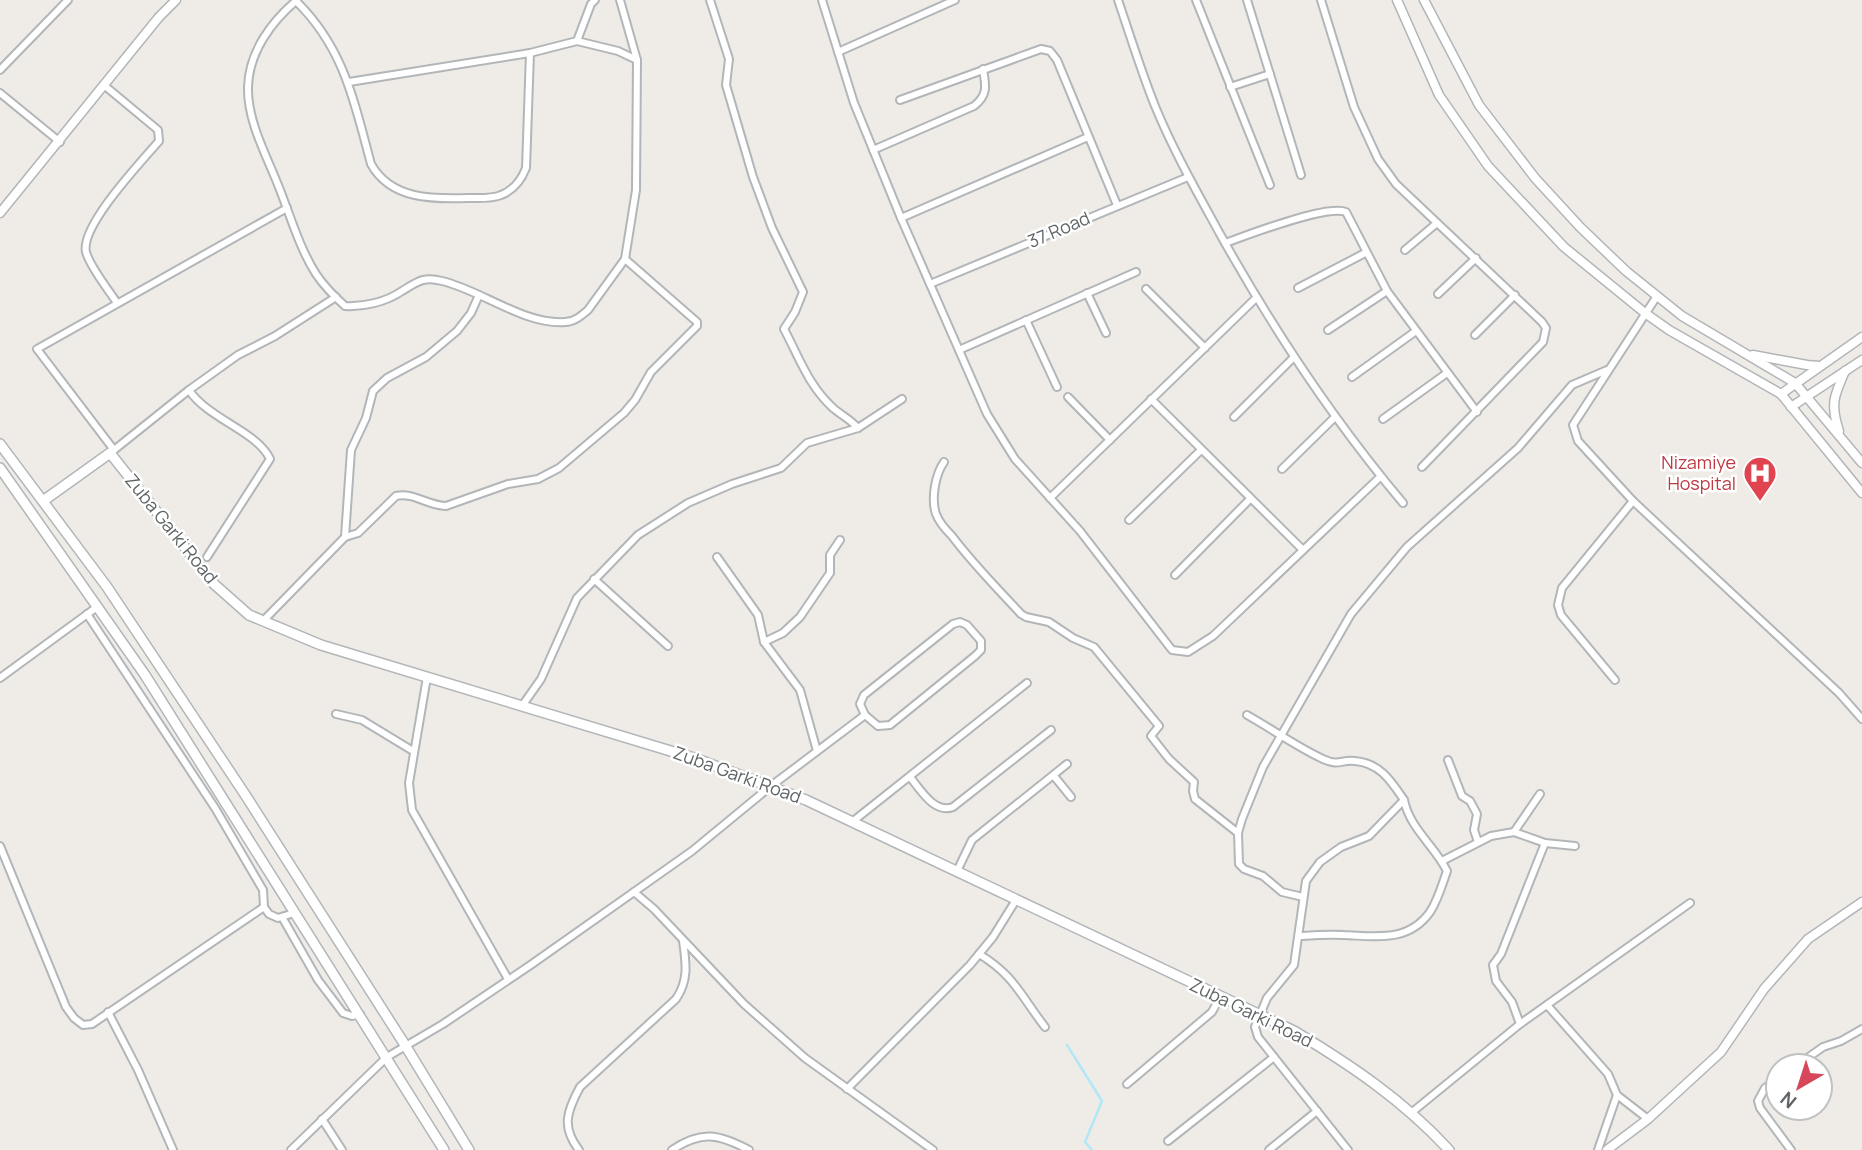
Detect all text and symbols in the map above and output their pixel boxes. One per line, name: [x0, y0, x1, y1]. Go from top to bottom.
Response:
street label: 37 Road: [1024, 205, 1093, 253]
place label: Nizamiye Hospital: [1661, 450, 1736, 495]
hospital icon: Nizamiye Hospital: [1741, 454, 1779, 503]
street label: Zuba Garki Road: [120, 469, 223, 588]
street label: Zuba Garki Road: [670, 740, 805, 808]
street label: Zuba Garki Road: [1186, 972, 1317, 1052]
north arrow: [1764, 1052, 1834, 1122]
text: N: [1775, 1086, 1802, 1115]

